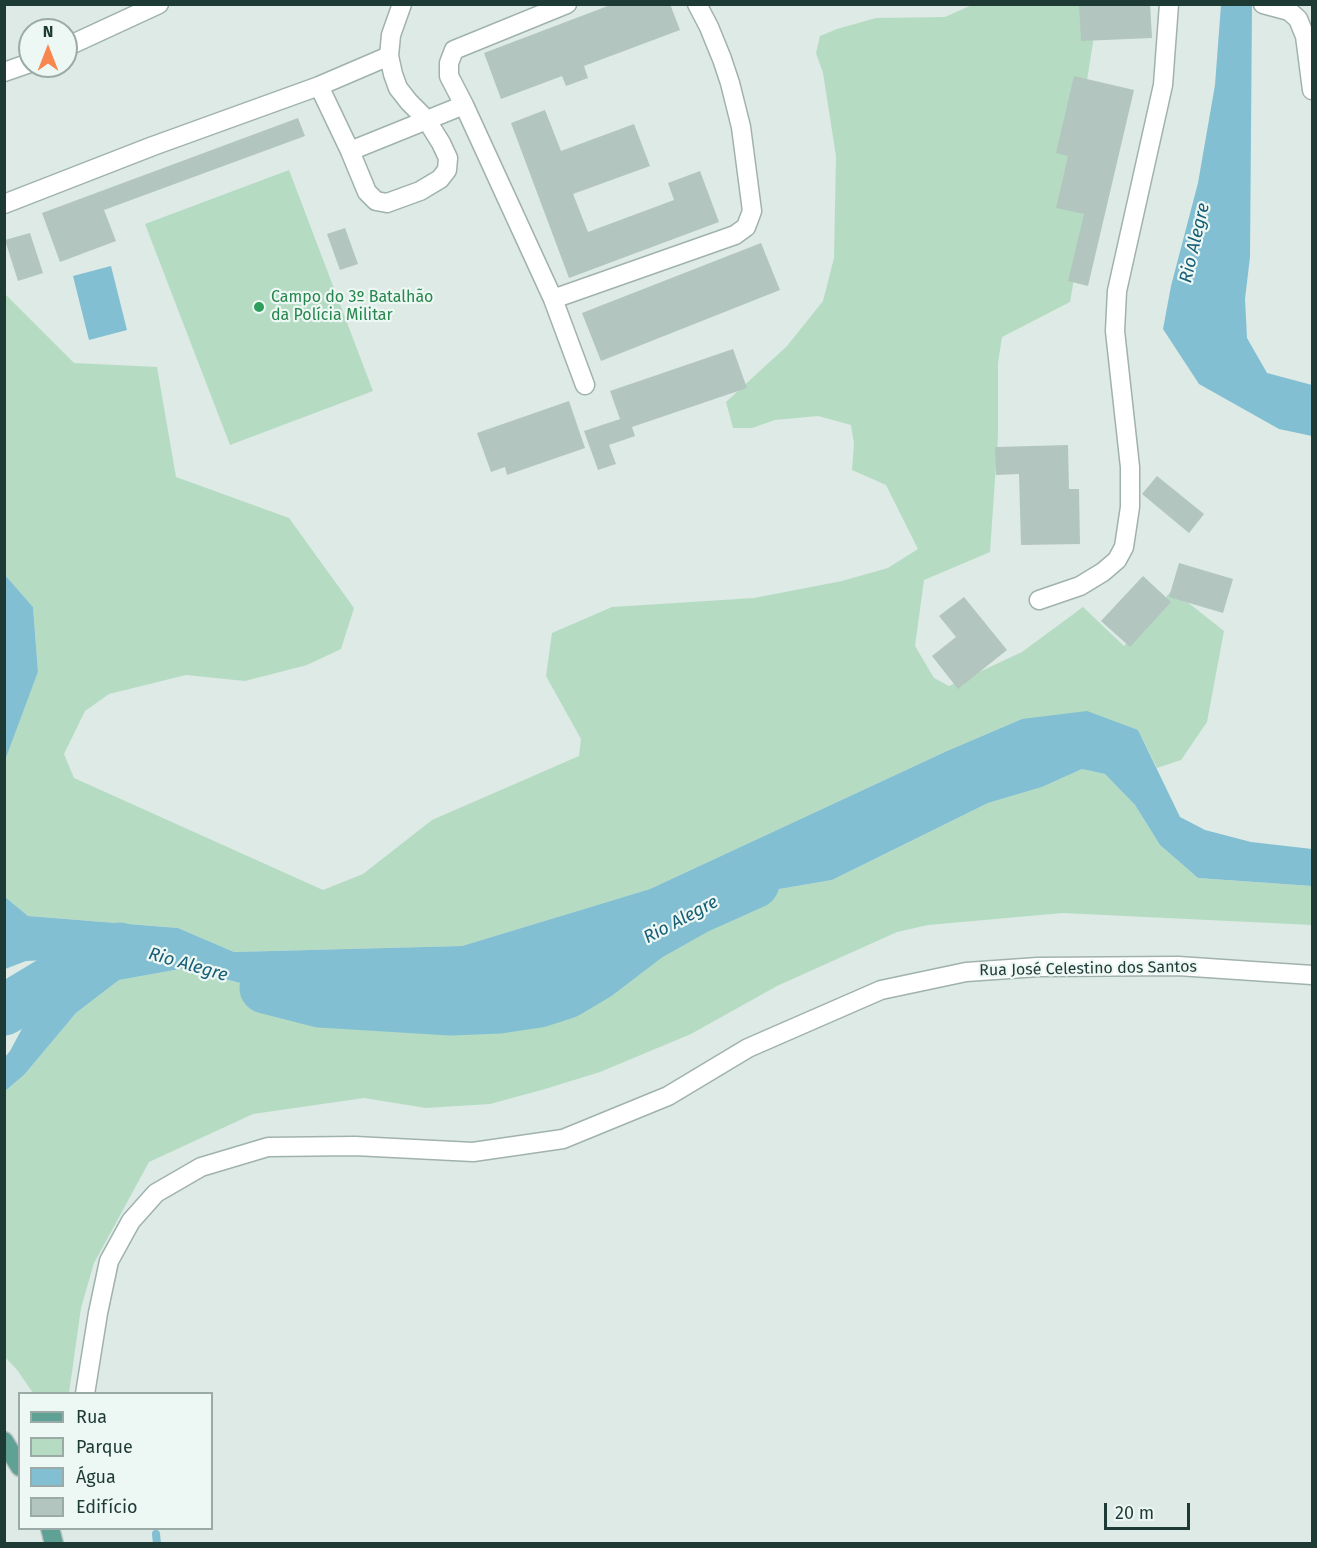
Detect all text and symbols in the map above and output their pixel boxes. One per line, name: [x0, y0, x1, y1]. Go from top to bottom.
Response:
north arrow: [18, 18, 78, 78]
text: N: [43, 22, 53, 41]
water label: Rio Alegre: [1175, 201, 1215, 285]
place label: Campo do 3º Batalhão da Polícia Militar: [271, 288, 433, 326]
marker: Campo do 3º Batalhão da Polícia Militar: [252, 300, 266, 314]
water label: Rio Alegre: [640, 891, 722, 949]
water label: Rio Alegre: [146, 943, 230, 987]
street label: Rua José Celestino dos Santos: [979, 958, 1197, 980]
legend: [18, 1392, 213, 1530]
text: Rua: [76, 1406, 107, 1428]
text: Parque: [76, 1436, 133, 1458]
text: Água: [76, 1466, 116, 1488]
scale bar: [1107, 1491, 1192, 1529]
text: Edifício: [76, 1496, 138, 1518]
text: 20 m: [1115, 1502, 1154, 1524]

